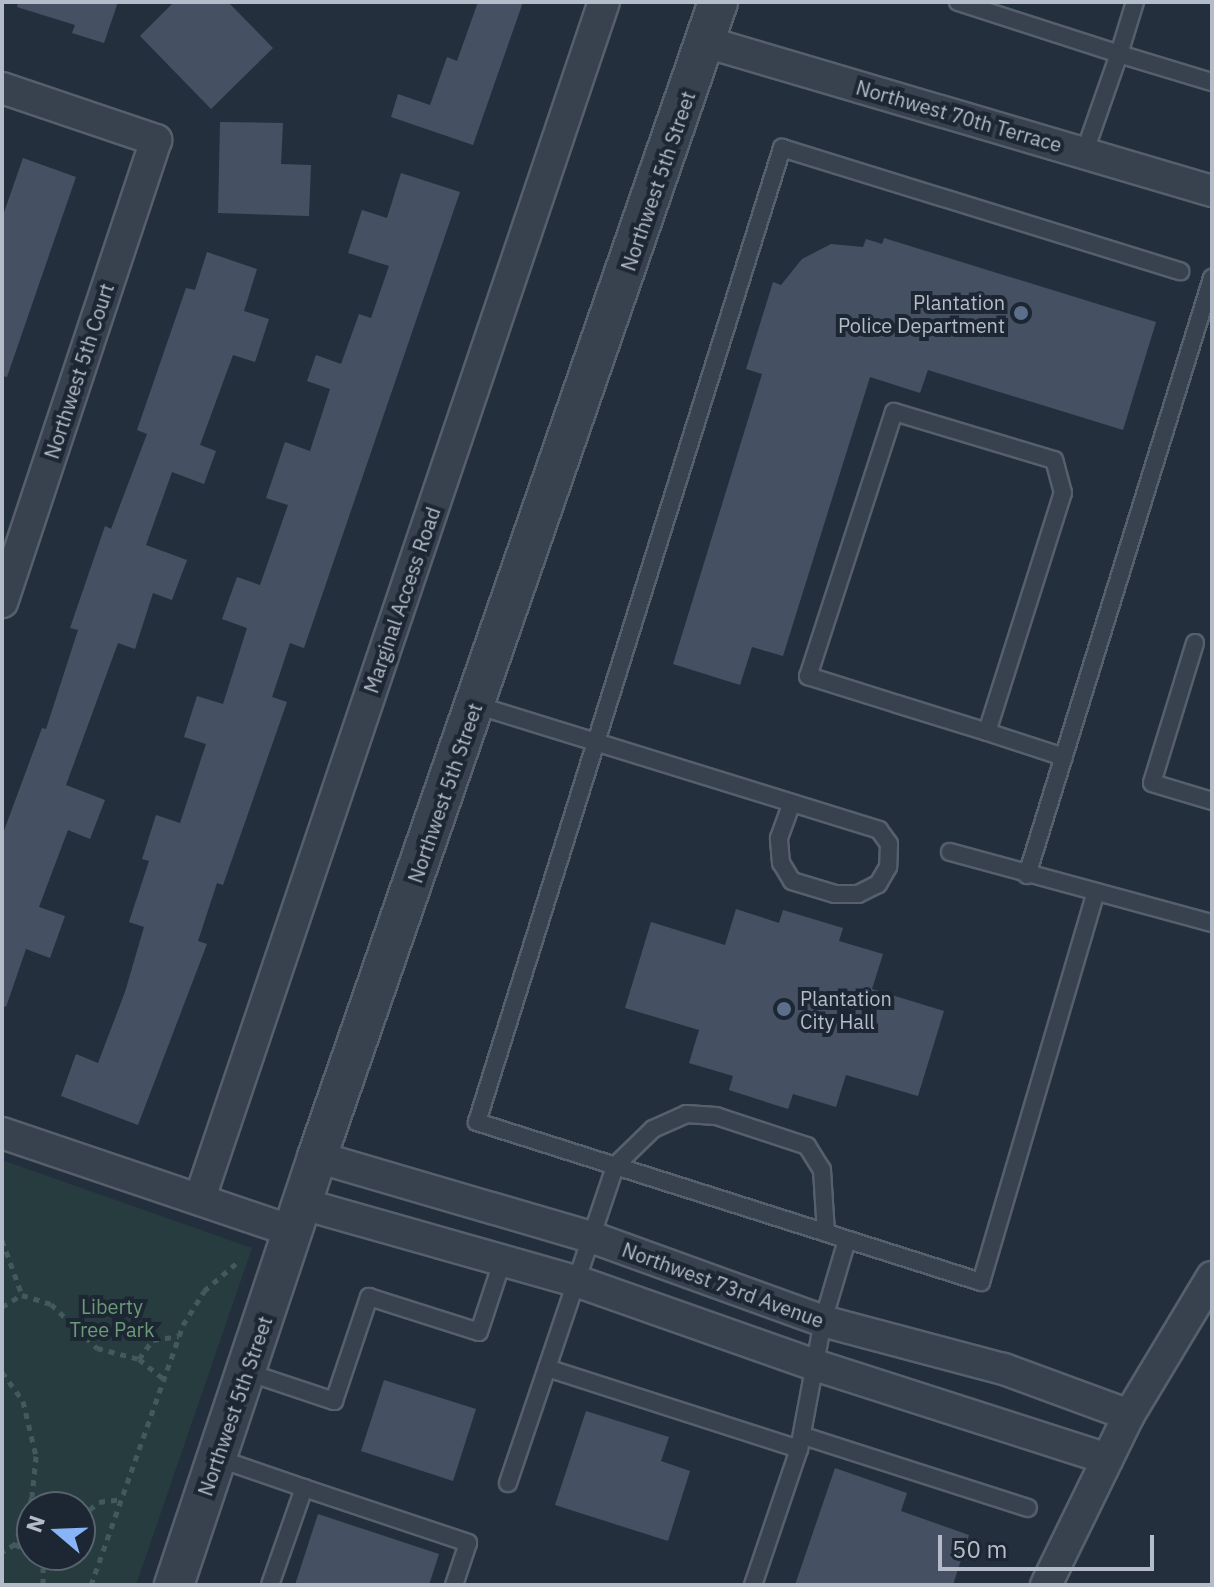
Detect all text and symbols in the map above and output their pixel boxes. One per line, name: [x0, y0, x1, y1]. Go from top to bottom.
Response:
street label: Northwest 70th Terrace: [853, 75, 1065, 157]
street label: Northwest 5th Street: [616, 88, 700, 274]
street label: Northwest 5th Court: [39, 280, 119, 462]
place label: Plantation Police Department: [838, 290, 1005, 337]
marker: Plantation Police Department: [1012, 304, 1030, 322]
street label: Marginal Access Road: [359, 504, 445, 696]
street label: Northwest 5th Street: [403, 700, 487, 886]
place label: Plantation City Hall: [800, 986, 892, 1033]
marker: Plantation City Hall: [775, 1000, 793, 1018]
street label: Northwest 73rd Avenue: [619, 1237, 827, 1333]
park label: Liberty Tree Park: [70, 1294, 154, 1341]
street label: Northwest 5th Street: [193, 1313, 277, 1499]
north arrow: [16, 1491, 96, 1571]
text: N: [18, 1511, 51, 1536]
scale bar: [942, 1519, 1158, 1569]
text: 50 m: [952, 1533, 1007, 1565]

